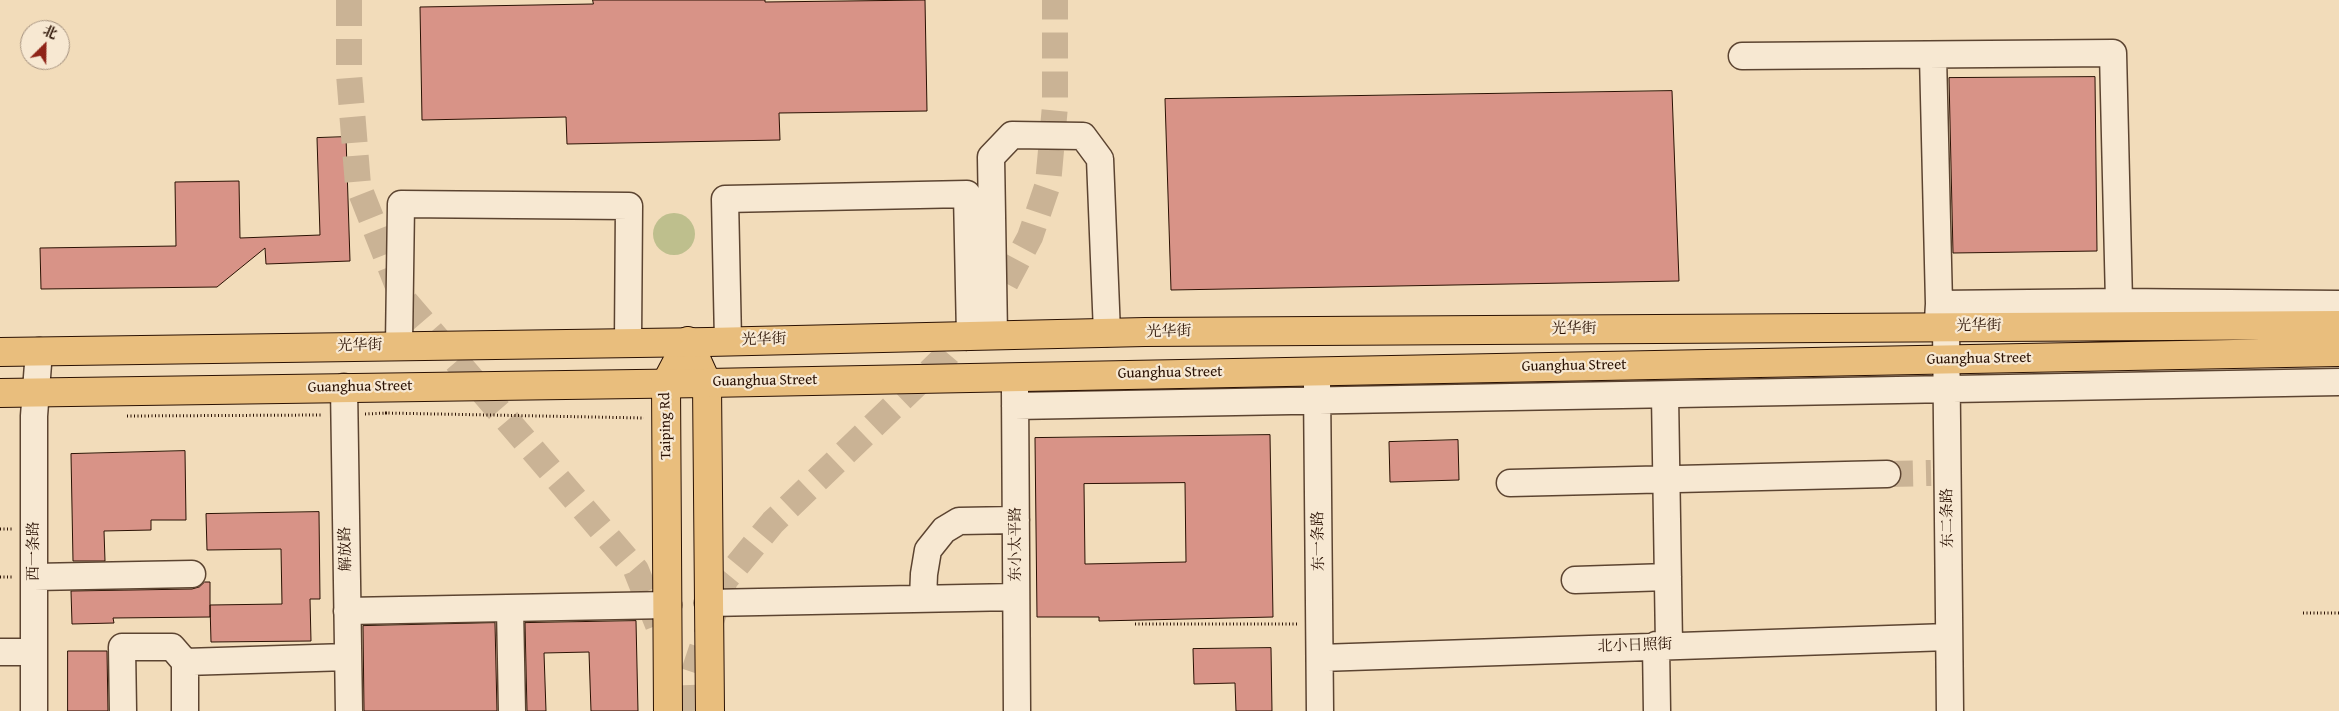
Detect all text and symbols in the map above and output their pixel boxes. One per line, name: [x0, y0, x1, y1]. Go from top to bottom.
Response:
north arrow: [20, 20, 70, 70]
text: 北: [40, 20, 61, 44]
street label: 光华街: [1957, 317, 2001, 335]
street label: 光华街: [1552, 320, 1596, 338]
street label: 光华街: [1146, 323, 1192, 341]
street label: 光华街: [741, 331, 787, 349]
street label: 光华街: [337, 337, 383, 355]
street label: Guanghua Street: [1926, 349, 2032, 369]
street label: Guanghua Street: [1521, 356, 1627, 376]
street label: Guanghua Street: [1117, 363, 1223, 383]
street label: Guanghua Street: [712, 371, 818, 391]
street label: Guanghua Street: [307, 377, 413, 397]
street label: Taiping Rd: [656, 392, 676, 460]
street label: 东二条路: [1938, 488, 1958, 548]
street label: 东小太平路: [1007, 507, 1025, 581]
street label: 东一条路: [1309, 511, 1329, 571]
street label: 西一条路: [25, 521, 43, 581]
street label: 解放路: [337, 526, 355, 572]
street label: 北小日照街: [1597, 636, 1673, 656]

